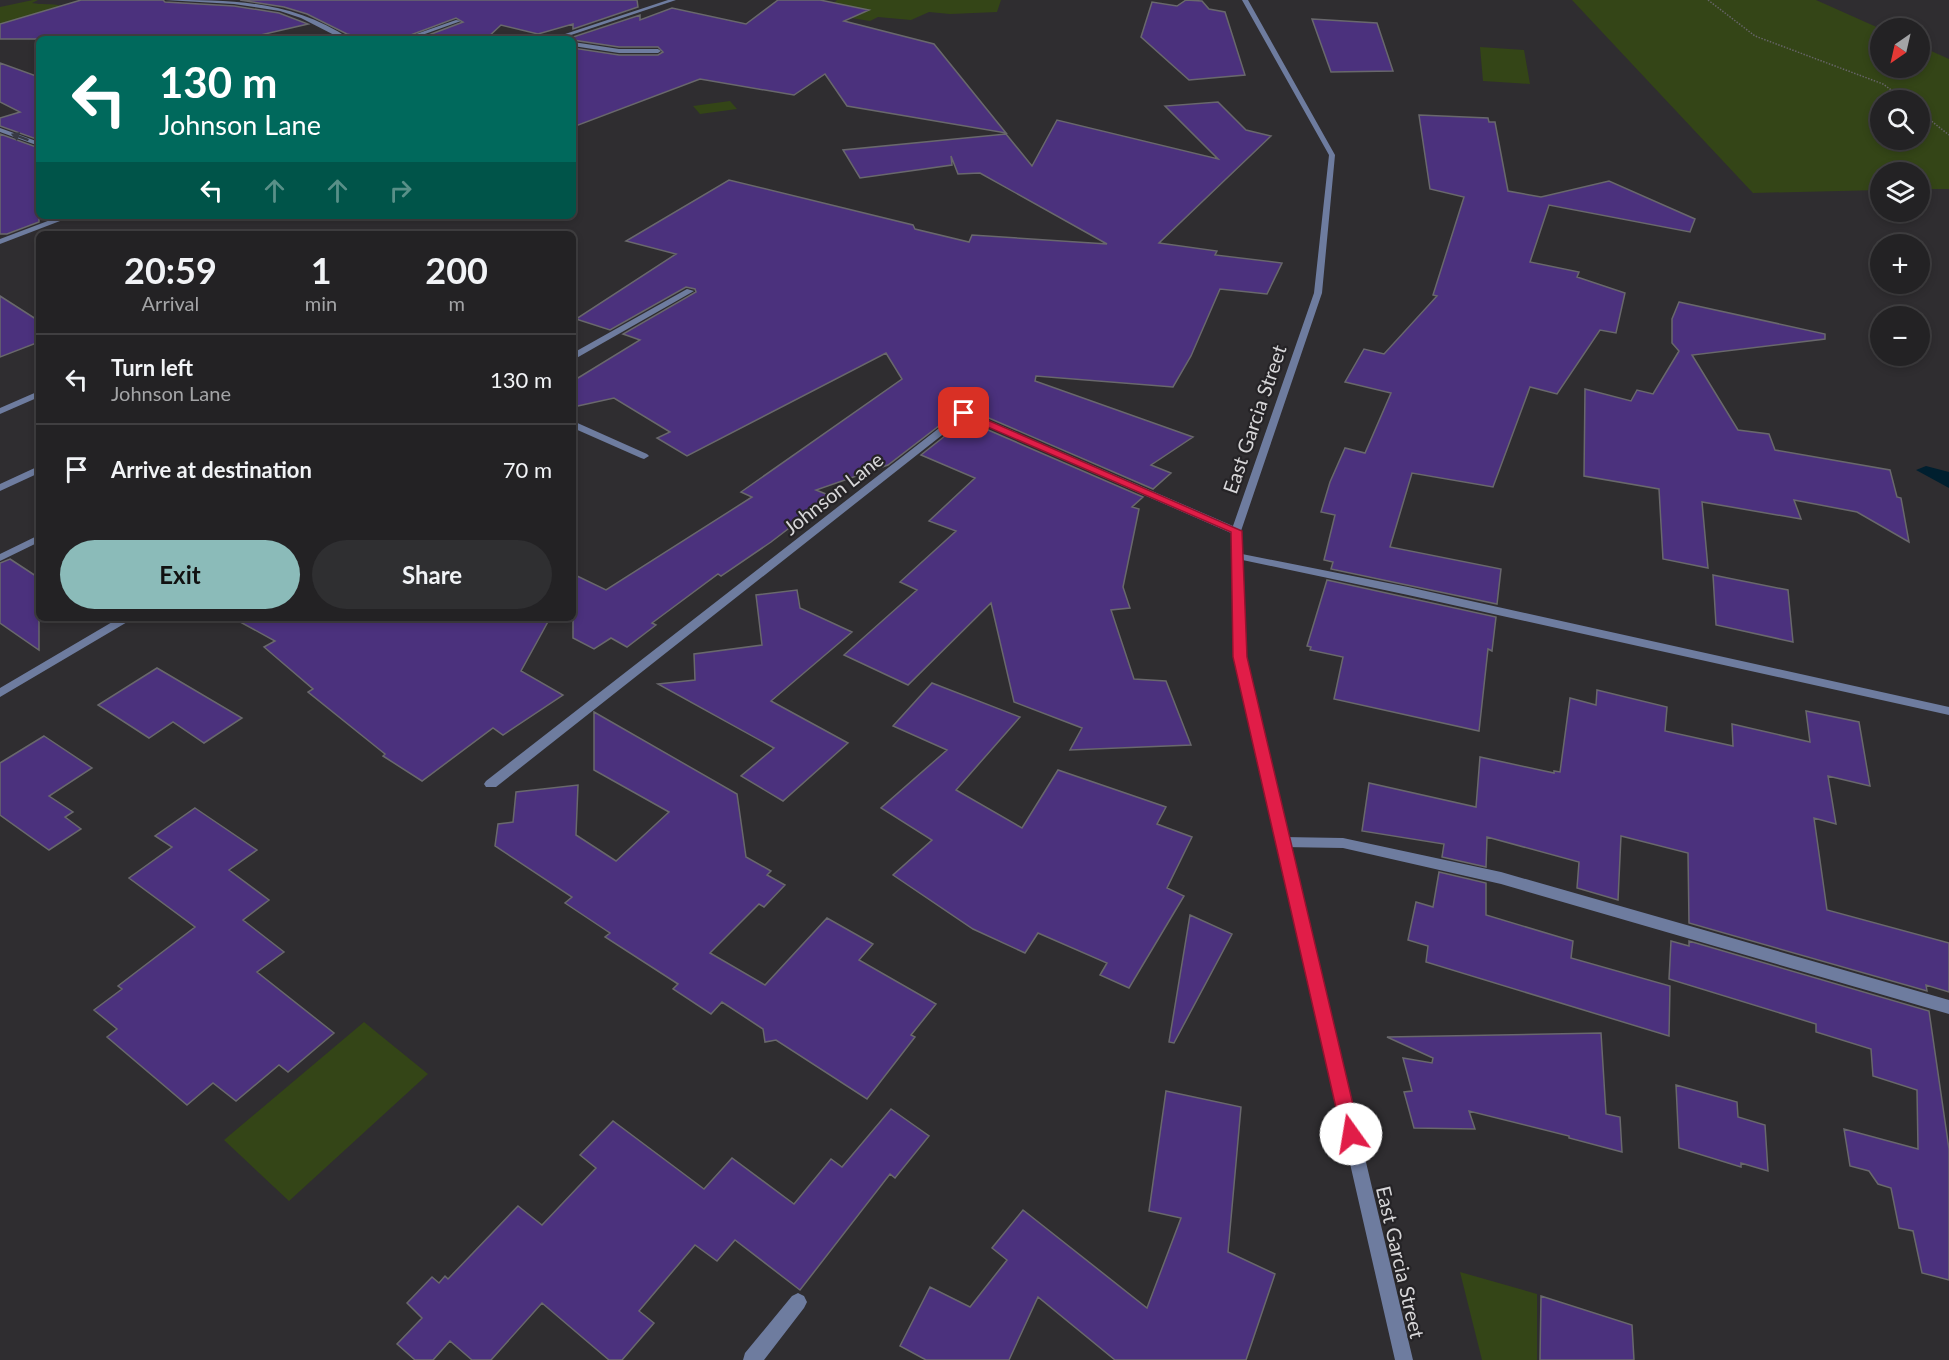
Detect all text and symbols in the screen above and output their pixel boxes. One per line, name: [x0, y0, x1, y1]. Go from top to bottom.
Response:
north arrow: [1870, 18, 1930, 78]
map controls: [1870, 18, 1930, 366]
text: 130 m: [159, 57, 277, 107]
icon: left: [60, 60, 138, 138]
button: search: [1870, 90, 1930, 150]
text: Johnson Lane: [159, 108, 321, 141]
one-way arrow: [10, 132, 28, 142]
button: layers: [1870, 162, 1930, 222]
icon: left: [195, 174, 228, 207]
icon: ahead: [258, 174, 291, 207]
icon: ahead: [321, 174, 354, 207]
icon: right: [384, 174, 417, 207]
button: +: [1870, 234, 1930, 294]
text: 20:59: [124, 248, 217, 292]
text: 1: [311, 248, 332, 292]
text: 200: [425, 248, 488, 292]
text: Arrival: [142, 291, 199, 315]
text: min: [305, 291, 337, 315]
text: m: [448, 291, 465, 315]
button: −: [1870, 306, 1930, 366]
street label: East Garcia Street: [1217, 341, 1291, 497]
text: Turn left: [111, 354, 193, 381]
icon: left: [60, 363, 93, 396]
text: 130 m: [490, 366, 552, 393]
text: Johnson Lane: [111, 381, 231, 405]
pin: [938, 387, 989, 438]
icon: arrive: [947, 396, 980, 429]
street label: Johnson Lane: [778, 447, 888, 539]
icon: arrive: [60, 453, 93, 486]
text: Arrive at destination: [111, 456, 312, 483]
text: 70 m: [503, 456, 552, 483]
button: Exit: [60, 540, 300, 609]
button: Share: [312, 540, 552, 609]
position arrow: [1319, 1102, 1383, 1166]
street label: East Garcia Street: [1372, 1183, 1430, 1341]

